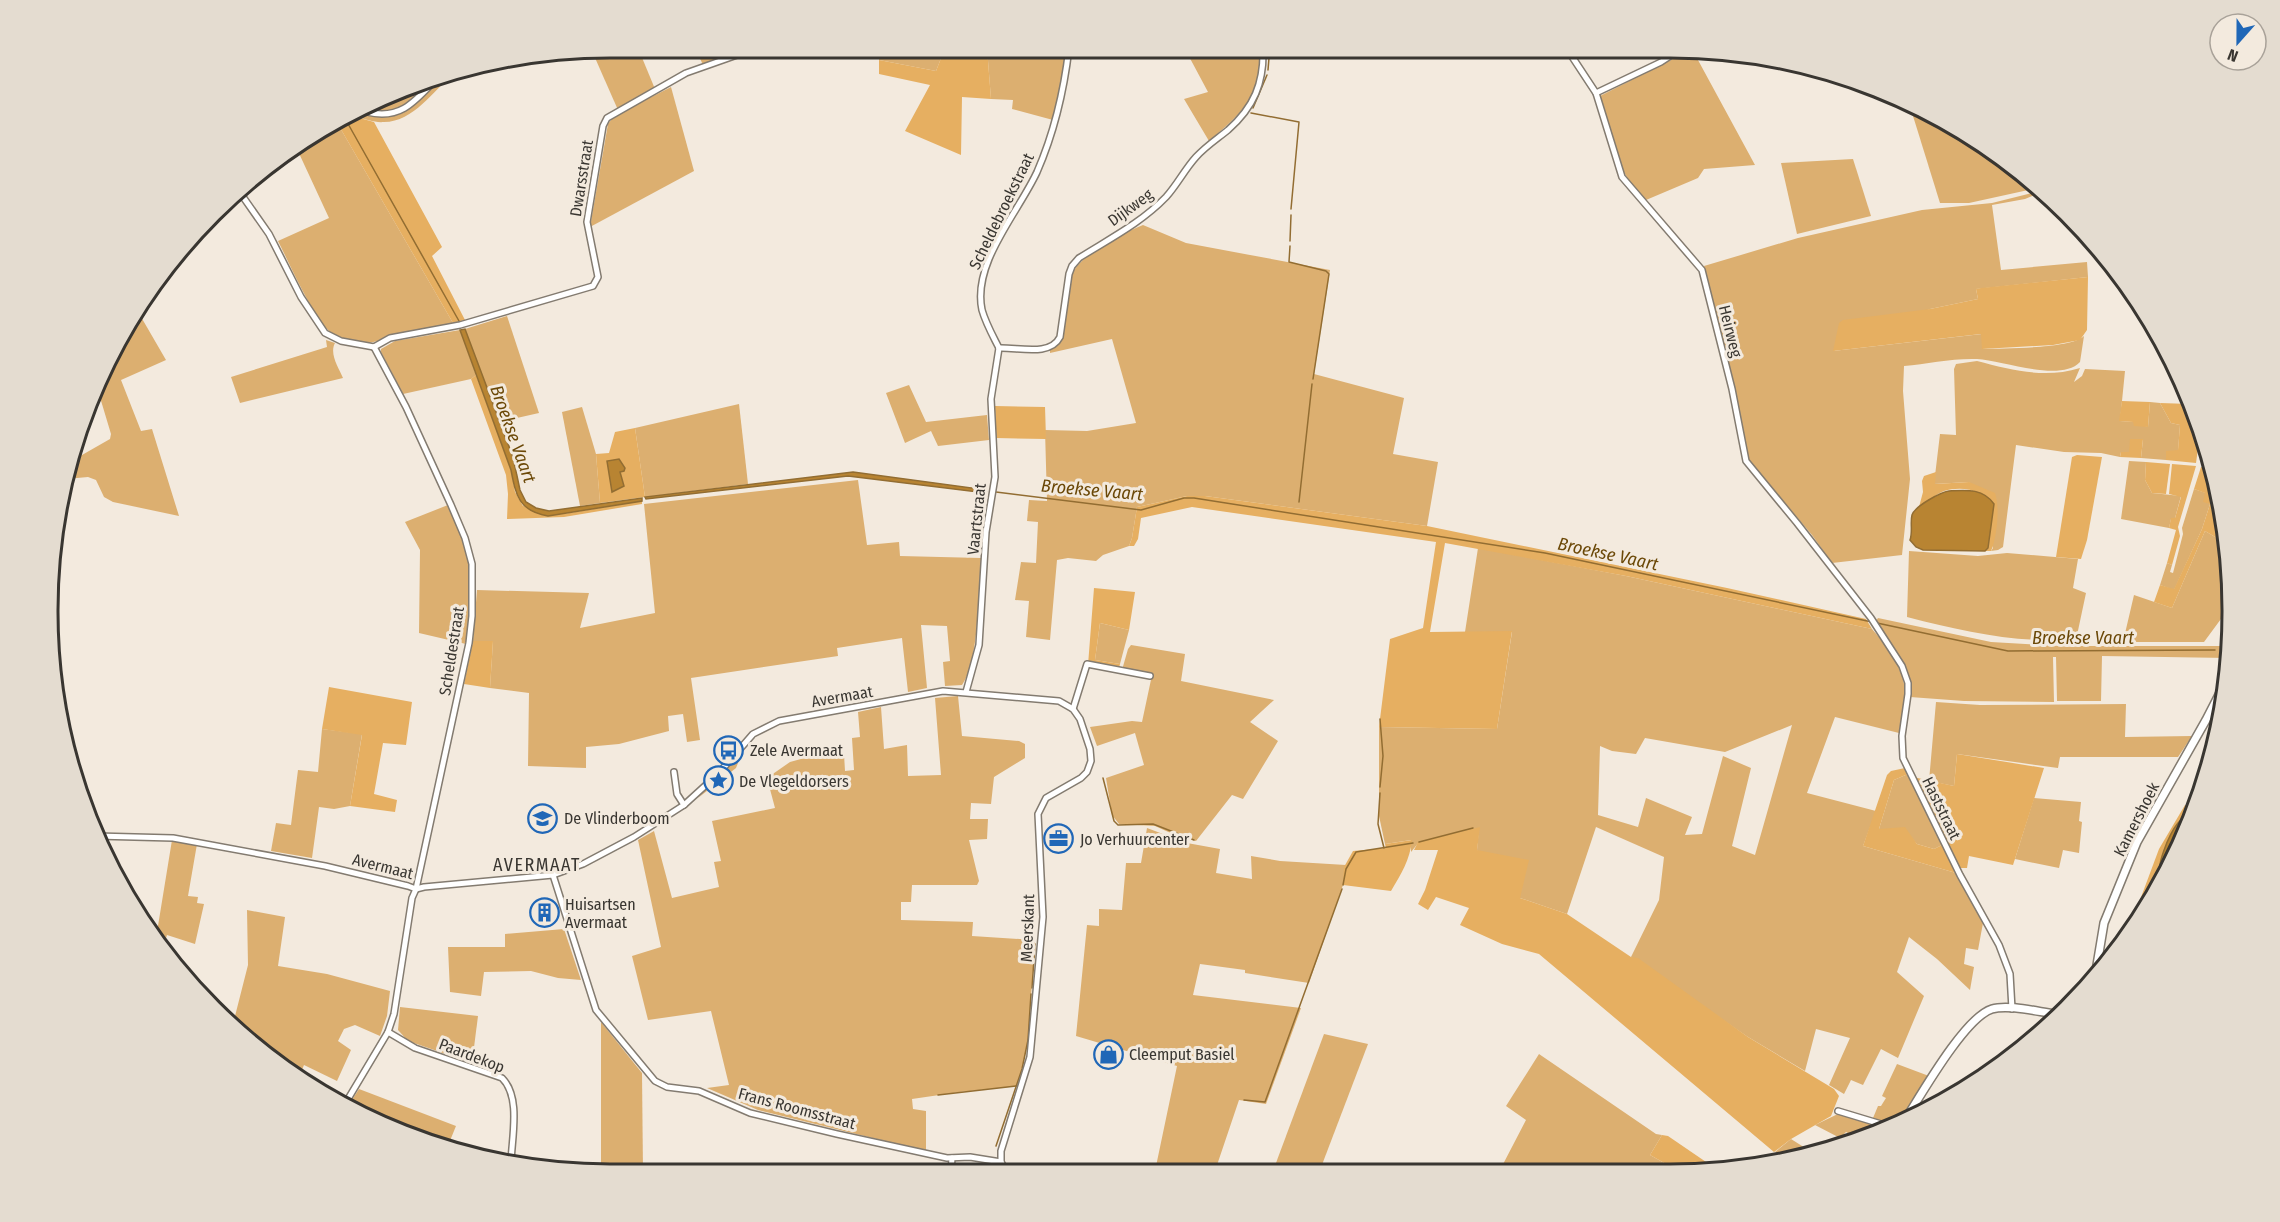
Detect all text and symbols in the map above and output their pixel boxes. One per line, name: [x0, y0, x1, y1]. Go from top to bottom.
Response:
north arrow: [2208, 12, 2268, 72]
text: N: [2225, 45, 2241, 66]
street label: Dwarsstraat: [566, 138, 597, 218]
street label: Scheldebroekstraat: [965, 149, 1038, 272]
street label: Dijkweg: [1104, 185, 1157, 230]
street label: Heirweg: [1715, 303, 1746, 360]
water label: Broekse Vaart: [485, 382, 541, 486]
water label: Broekse Vaart: [1040, 475, 1144, 505]
street label: Vaartstraat: [963, 482, 990, 556]
water label: Broekse Vaart: [1556, 533, 1660, 575]
street label: Scheldestraat: [435, 605, 468, 697]
water label: Broekse Vaart: [2032, 627, 2134, 649]
street label: Avermaat: [810, 682, 875, 711]
bus stop icon: Zele Avermaat: [713, 734, 745, 766]
place label: Zele Avermaat: [750, 741, 844, 760]
place icon: De Vlegeldorsers: [702, 765, 734, 797]
place label: De Vlegeldorsers: [739, 772, 849, 791]
street label: Haststraat: [1918, 774, 1965, 843]
street label: Kamershoek: [2110, 778, 2163, 860]
school or university icon: De Vlinderboom: [527, 802, 559, 834]
place label: De Vlinderboom: [564, 809, 670, 828]
office icon: Jo Verhuurcenter: [1043, 823, 1075, 855]
place label: Jo Verhuurcenter: [1080, 830, 1190, 849]
street label: Avermaat: [350, 850, 416, 883]
district label: AVERMAAT: [493, 854, 581, 876]
street label: Meerskant: [1017, 893, 1038, 962]
place label: Huisartsen Avermaat: [565, 895, 636, 932]
building icon: Huisartsen Avermaat: [528, 897, 560, 929]
street label: Paardekop: [436, 1034, 507, 1077]
shop icon: Cleemput Basiel: [1092, 1038, 1124, 1070]
place label: Cleemput Basiel: [1129, 1045, 1235, 1064]
street label: Frans Roomsstraat: [736, 1084, 858, 1133]

